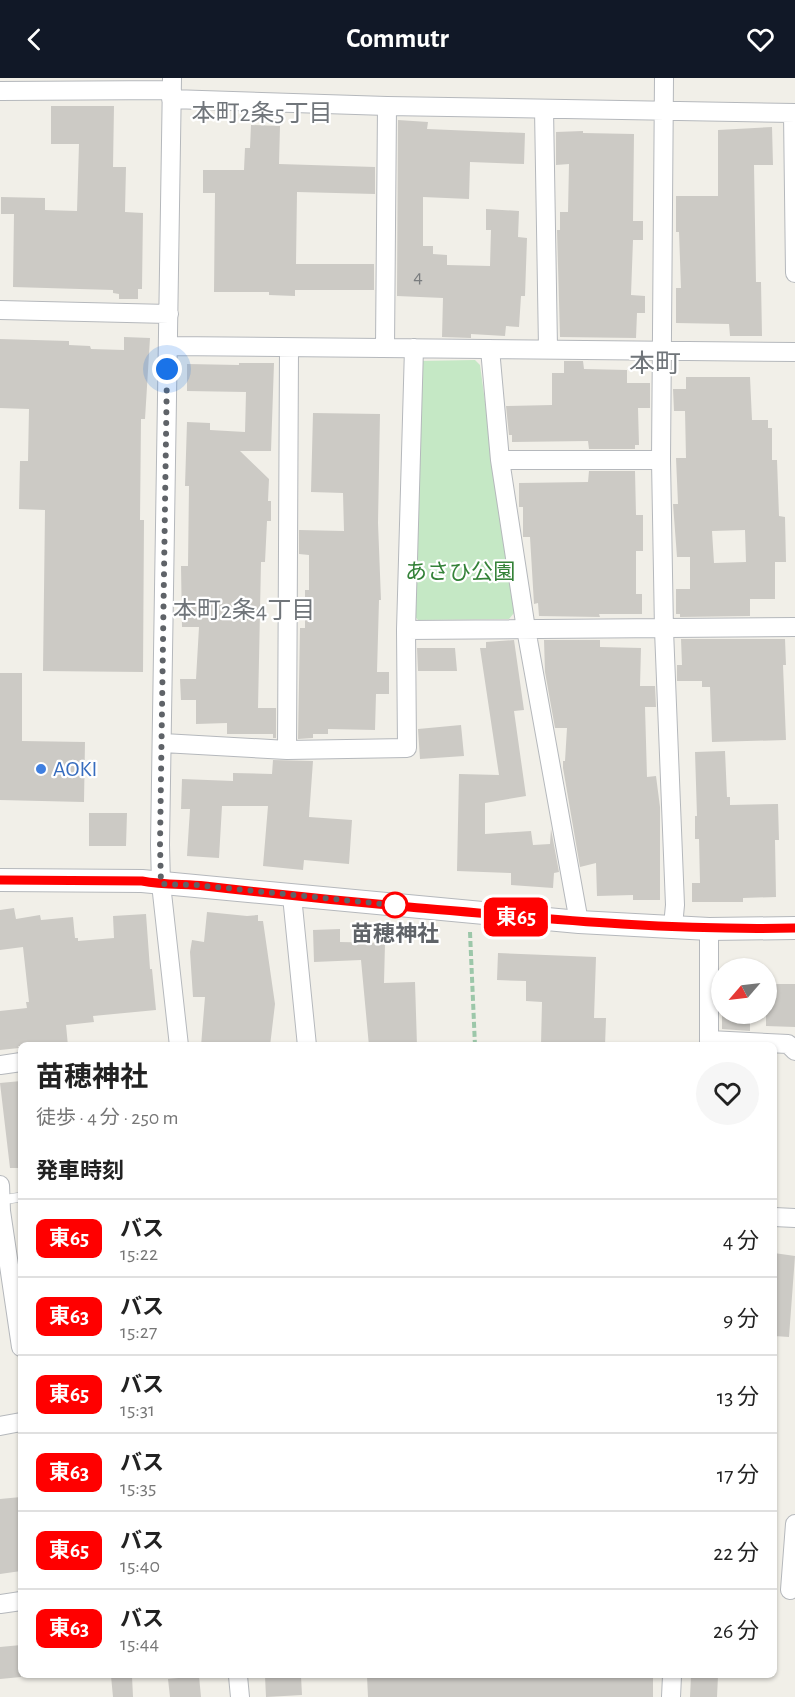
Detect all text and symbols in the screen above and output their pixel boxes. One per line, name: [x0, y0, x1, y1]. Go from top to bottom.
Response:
icon: back: [18, 23, 51, 56]
icon: heart: [744, 23, 777, 56]
text: Commutr: [346, 25, 449, 52]
district label: 本町2条5丁目: [192, 100, 332, 126]
house number: 4: [413, 267, 423, 287]
district label: 本町: [629, 350, 681, 377]
your location: [152, 354, 182, 384]
park label: あさひ公園: [405, 561, 515, 583]
district label: 本町2条4丁目: [173, 597, 315, 623]
place label: AOKI: [53, 758, 97, 780]
marker: AOKI: [34, 762, 48, 776]
marker: 苗穂神社: [382, 892, 408, 918]
line badge: 東65: [482, 898, 550, 936]
text: 東65: [496, 907, 536, 928]
place label: 苗穂神社: [351, 922, 439, 945]
north arrow: [711, 958, 777, 1024]
map controls: [711, 958, 777, 1024]
button: heart: [696, 1062, 759, 1125]
text: 苗穂神社: [36, 1064, 148, 1092]
text: 徒歩 · 4 分 · 250 m: [36, 1108, 179, 1128]
text: 発車時刻: [36, 1160, 124, 1182]
text: バス: [120, 1218, 164, 1240]
text: 東65: [49, 1228, 89, 1249]
text: 4 分: [723, 1230, 759, 1252]
text: 15:22: [120, 1244, 158, 1264]
text: バス: [120, 1296, 164, 1318]
text: 東63: [49, 1306, 89, 1327]
text: 9 分: [723, 1308, 759, 1330]
text: 15:27: [120, 1322, 157, 1342]
text: バス: [120, 1374, 164, 1396]
text: 東65: [49, 1384, 89, 1405]
text: 13 分: [717, 1386, 759, 1408]
text: 15:31: [120, 1400, 155, 1420]
text: バス: [120, 1452, 164, 1474]
text: 東63: [49, 1462, 89, 1483]
text: 17 分: [717, 1464, 759, 1486]
text: 15:35: [120, 1478, 156, 1498]
text: バス: [120, 1530, 164, 1552]
text: 東65: [49, 1540, 89, 1561]
text: 22 分: [713, 1542, 759, 1564]
text: 15:40: [120, 1556, 160, 1576]
text: バス: [120, 1608, 164, 1630]
text: 東63: [49, 1618, 89, 1639]
text: 26 分: [713, 1620, 759, 1642]
text: 15:44: [120, 1634, 159, 1654]

